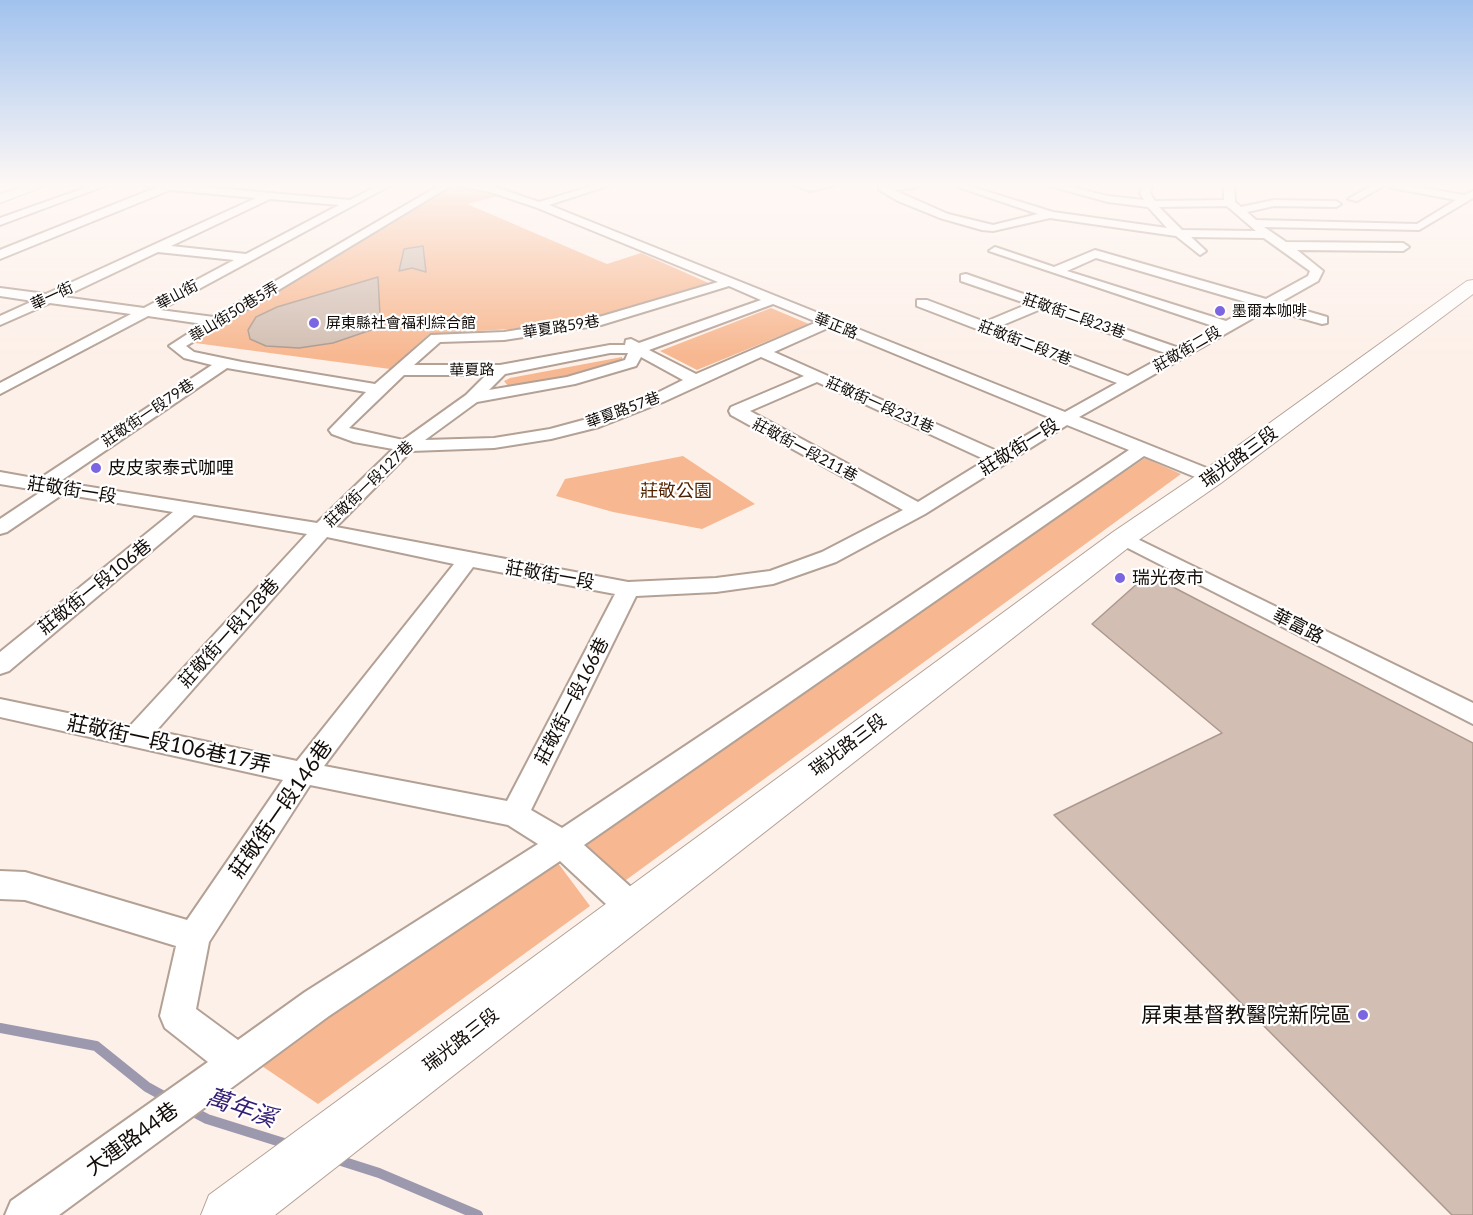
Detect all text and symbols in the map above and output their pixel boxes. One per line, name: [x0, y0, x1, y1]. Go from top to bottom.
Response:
street label: 華山街: [153, 276, 201, 314]
street label: 華一街: [28, 278, 76, 314]
street label: 華山街50巷5弄: [186, 278, 282, 346]
street label: 莊敬街二段23巷: [1020, 290, 1128, 342]
place label: 墨爾本咖啡: [1232, 302, 1307, 320]
marker: 墨爾本咖啡: [1213, 304, 1227, 318]
street label: 華正路: [812, 309, 860, 343]
street label: 華夏路59巷: [521, 312, 601, 342]
place label: 屏東縣社會福利綜合館: [326, 314, 476, 332]
marker: 屏東縣社會福利綜合館: [307, 316, 321, 330]
street label: 莊敬街二段7巷: [976, 317, 1074, 369]
street label: 莊敬街二段: [1150, 322, 1224, 376]
street label: 華夏路: [449, 361, 495, 379]
street label: 莊敬街一段231巷: [823, 373, 937, 437]
street label: 莊敬街一段79巷: [98, 376, 198, 450]
street label: 華夏路57巷: [584, 388, 662, 432]
street label: 莊敬街一段: [975, 414, 1063, 480]
street label: 莊敬街一段211巷: [750, 415, 860, 485]
street label: 瑞光路三段: [1196, 422, 1282, 492]
street label: 莊敬街一段127巷: [321, 437, 417, 531]
place label: 皮皮家泰式咖哩: [108, 457, 234, 479]
marker: 皮皮家泰式咖哩: [89, 461, 103, 475]
street label: 莊敬街一段: [26, 472, 118, 508]
park label: 莊敬公園: [640, 480, 712, 502]
street label: 莊敬街一段106巷: [34, 535, 156, 639]
street label: 莊敬街一段: [504, 557, 596, 593]
place label: 瑞光夜市: [1132, 567, 1204, 589]
marker: 瑞光夜市: [1113, 571, 1127, 585]
street label: 莊敬街一段128巷: [174, 574, 284, 692]
street label: 華富路: [1269, 604, 1327, 648]
street label: 莊敬街一段166巷: [531, 634, 613, 768]
street label: 瑞光路三段: [806, 709, 890, 781]
street label: 莊敬街一段106巷17弄: [65, 710, 273, 778]
street label: 莊敬街一段146巷: [224, 735, 338, 883]
place label: 屏東基督教醫院新院區: [1141, 1002, 1351, 1028]
street label: 瑞光路三段: [419, 1004, 503, 1076]
marker: 屏東基督教醫院新院區: [1356, 1008, 1370, 1022]
water label: 萬年溪: [202, 1083, 280, 1133]
street label: 大連路44巷: [81, 1097, 183, 1181]

